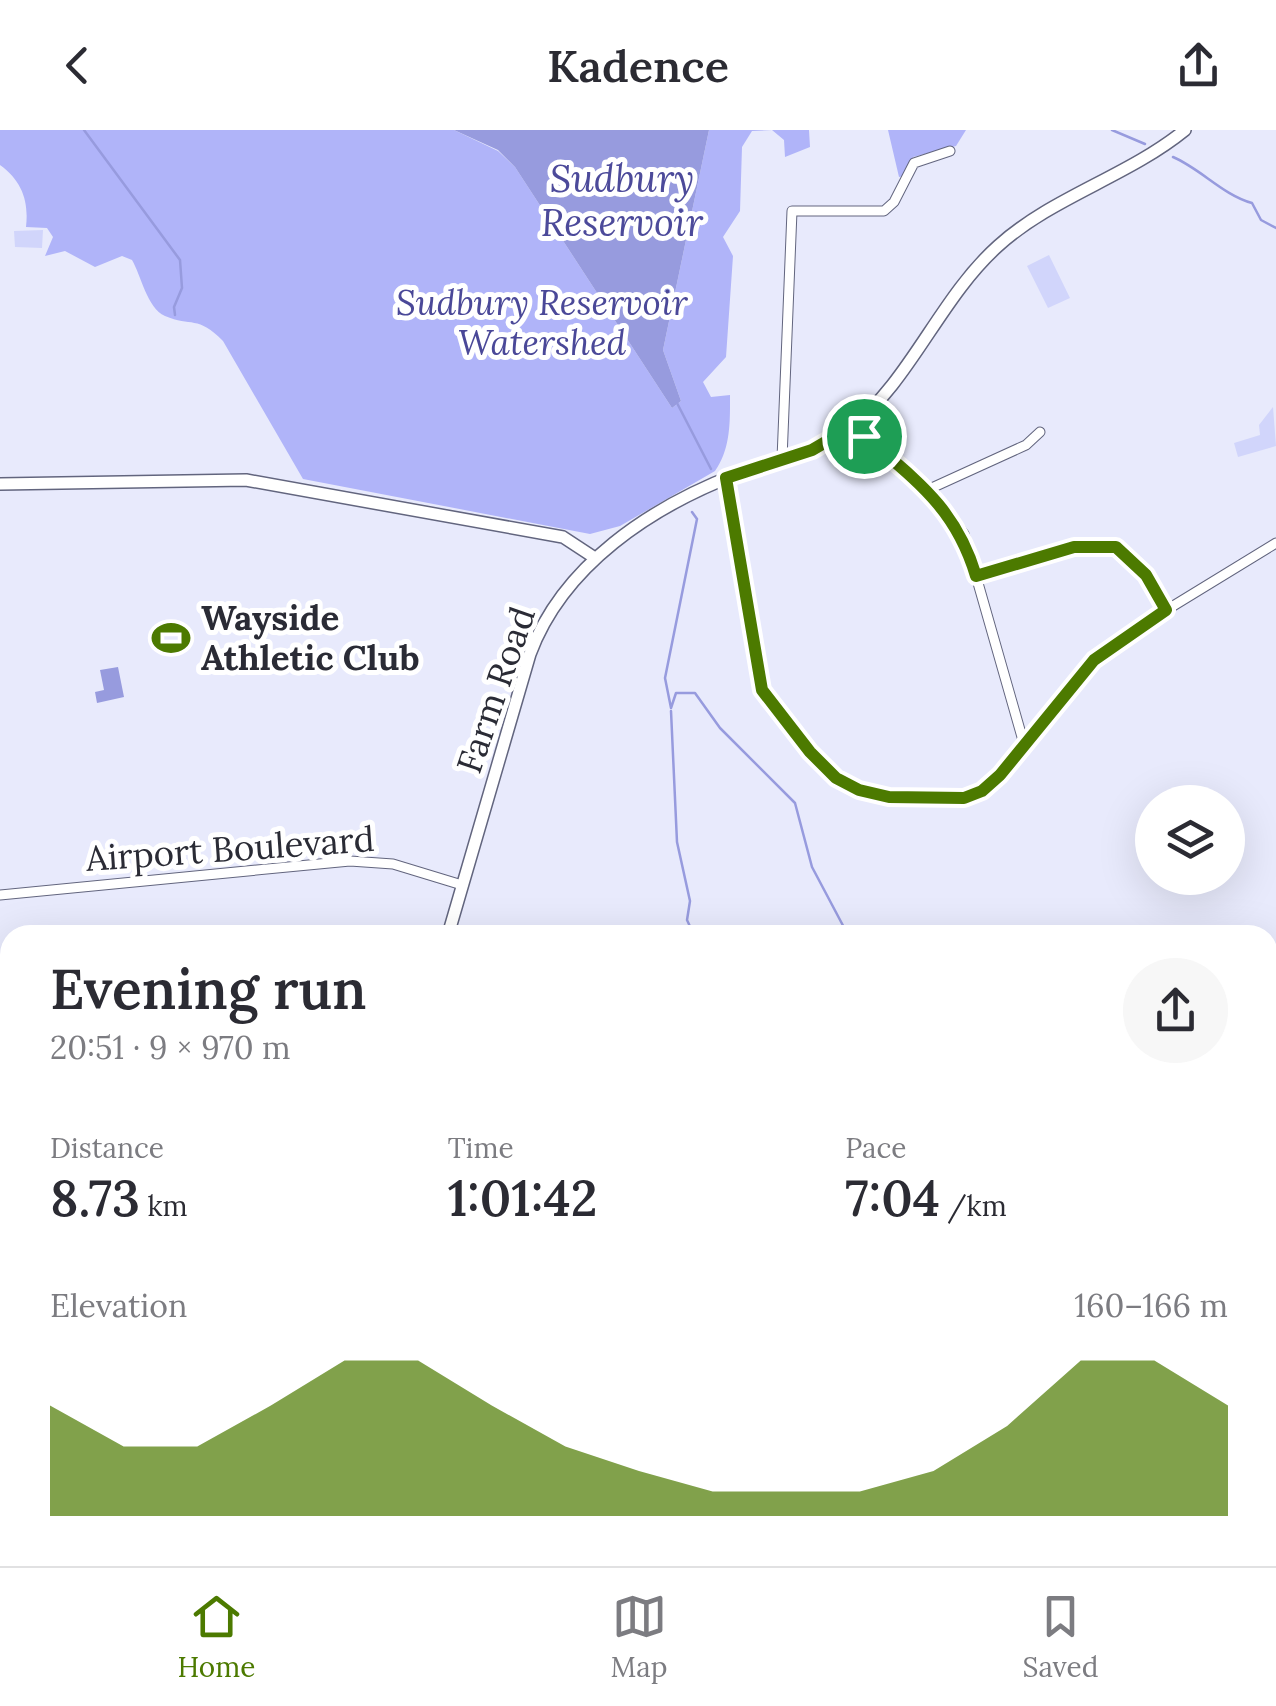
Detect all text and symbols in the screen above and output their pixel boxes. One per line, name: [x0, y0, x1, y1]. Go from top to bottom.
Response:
text: Kadence: [547, 37, 729, 94]
icon: back: [50, 38, 105, 93]
icon: share: [1171, 38, 1226, 93]
water label: Sudbury Reservoir: [541, 154, 704, 246]
park label: Sudbury Reservoir Watershed: [396, 280, 688, 365]
pin: [822, 394, 907, 479]
icon: arrive: [837, 409, 892, 464]
place label: Wayside Athletic Club: [201, 595, 419, 680]
street label: Farm Road: [446, 601, 545, 779]
sports icon: Wayside Athletic Club: [150, 617, 192, 659]
map controls: [1135, 785, 1245, 895]
button: layers: [1135, 785, 1245, 895]
street label: Airport Boulevard: [83, 816, 376, 881]
text: Evening run: [50, 954, 367, 1024]
button: share: [1123, 958, 1228, 1063]
text: 20:51 · 9 × 970 m: [50, 1027, 291, 1068]
text: Distance: [50, 1130, 164, 1166]
text: Time: [448, 1130, 514, 1166]
text: Pace: [845, 1130, 906, 1166]
text: 8.73: [50, 1166, 140, 1230]
text: 1:01:42: [448, 1166, 597, 1230]
text: 7:04: [845, 1166, 940, 1230]
text: km: [140, 1188, 188, 1224]
text: /km: [940, 1188, 1007, 1224]
text: Elevation: [50, 1285, 187, 1326]
text: 160–166 m: [1074, 1285, 1228, 1326]
tab: Home: [178, 1589, 255, 1685]
tab: Map: [611, 1589, 667, 1685]
tab: Saved: [1023, 1589, 1098, 1685]

